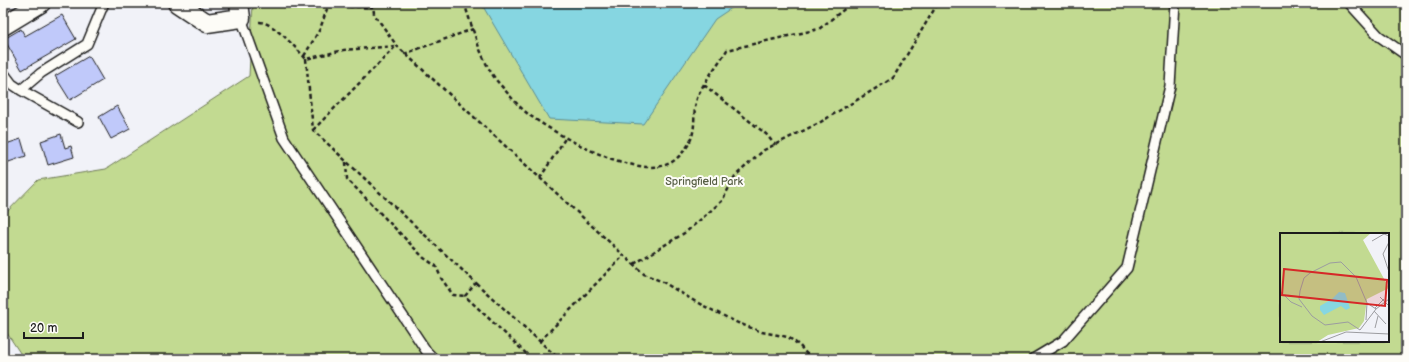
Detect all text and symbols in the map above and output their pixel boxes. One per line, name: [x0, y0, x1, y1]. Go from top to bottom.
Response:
park label: Springfield Park: [665, 175, 743, 188]
inset map: [1280, 233, 1389, 342]
scale bar: [24, 314, 83, 340]
text: 20 m: [30, 321, 57, 336]

